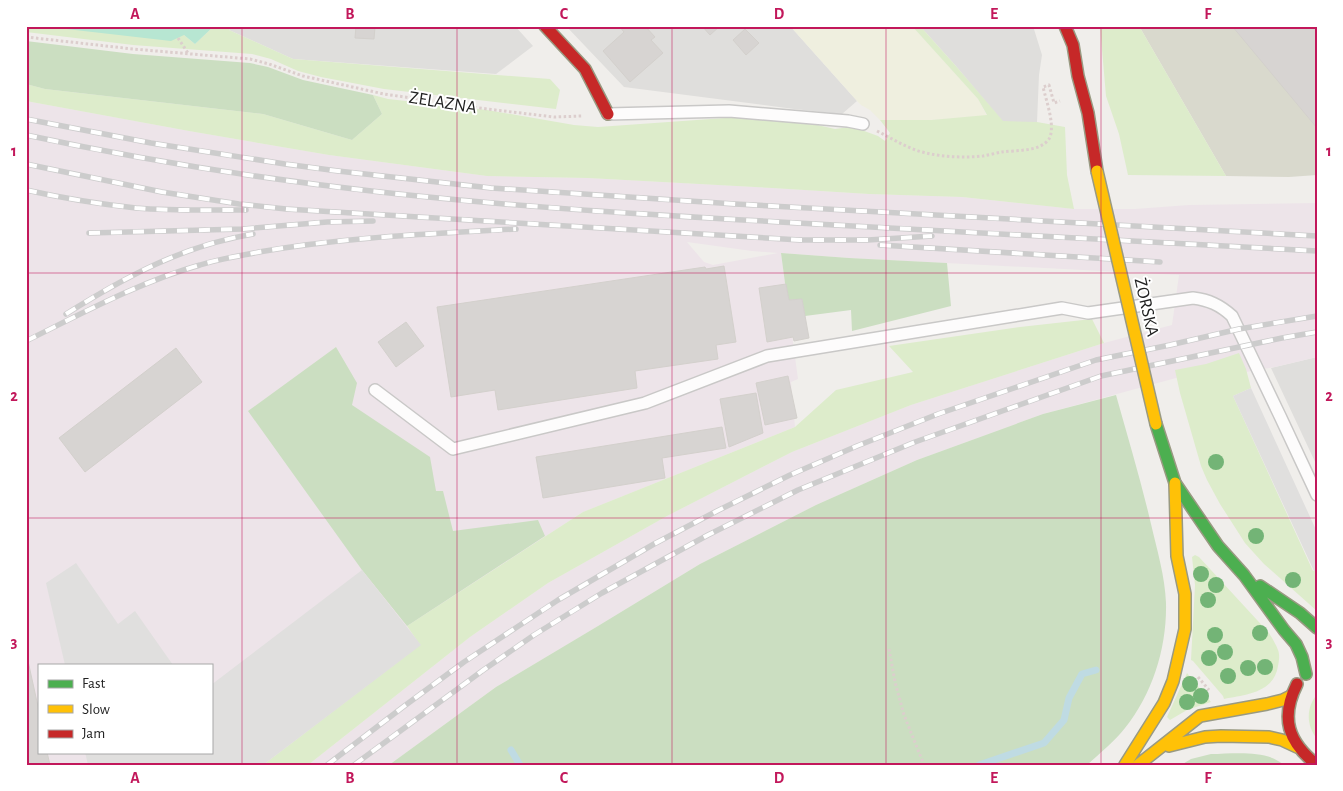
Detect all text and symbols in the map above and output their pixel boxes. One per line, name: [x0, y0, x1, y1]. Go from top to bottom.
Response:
text: A: [130, 6, 140, 22]
text: B: [345, 6, 355, 22]
text: C: [560, 6, 569, 22]
text: D: [774, 6, 785, 22]
text: E: [990, 6, 998, 22]
text: F: [1204, 6, 1212, 22]
street label: ŻELAZNA: [408, 87, 479, 117]
text: 1: [11, 143, 17, 159]
text: 1: [1326, 143, 1332, 159]
street label: ŻORSKA: [1131, 276, 1164, 339]
text: 2: [10, 388, 18, 404]
text: 2: [1325, 388, 1333, 404]
text: 3: [11, 634, 18, 650]
text: 3: [1326, 634, 1333, 650]
legend: [38, 664, 212, 754]
text: Fast: [82, 676, 106, 691]
text: Slow: [82, 702, 110, 717]
text: Jam: [82, 726, 105, 741]
text: A: [130, 770, 140, 786]
text: B: [345, 770, 355, 786]
text: C: [560, 770, 569, 786]
text: D: [774, 770, 785, 786]
text: E: [990, 770, 998, 786]
text: F: [1204, 770, 1212, 786]

